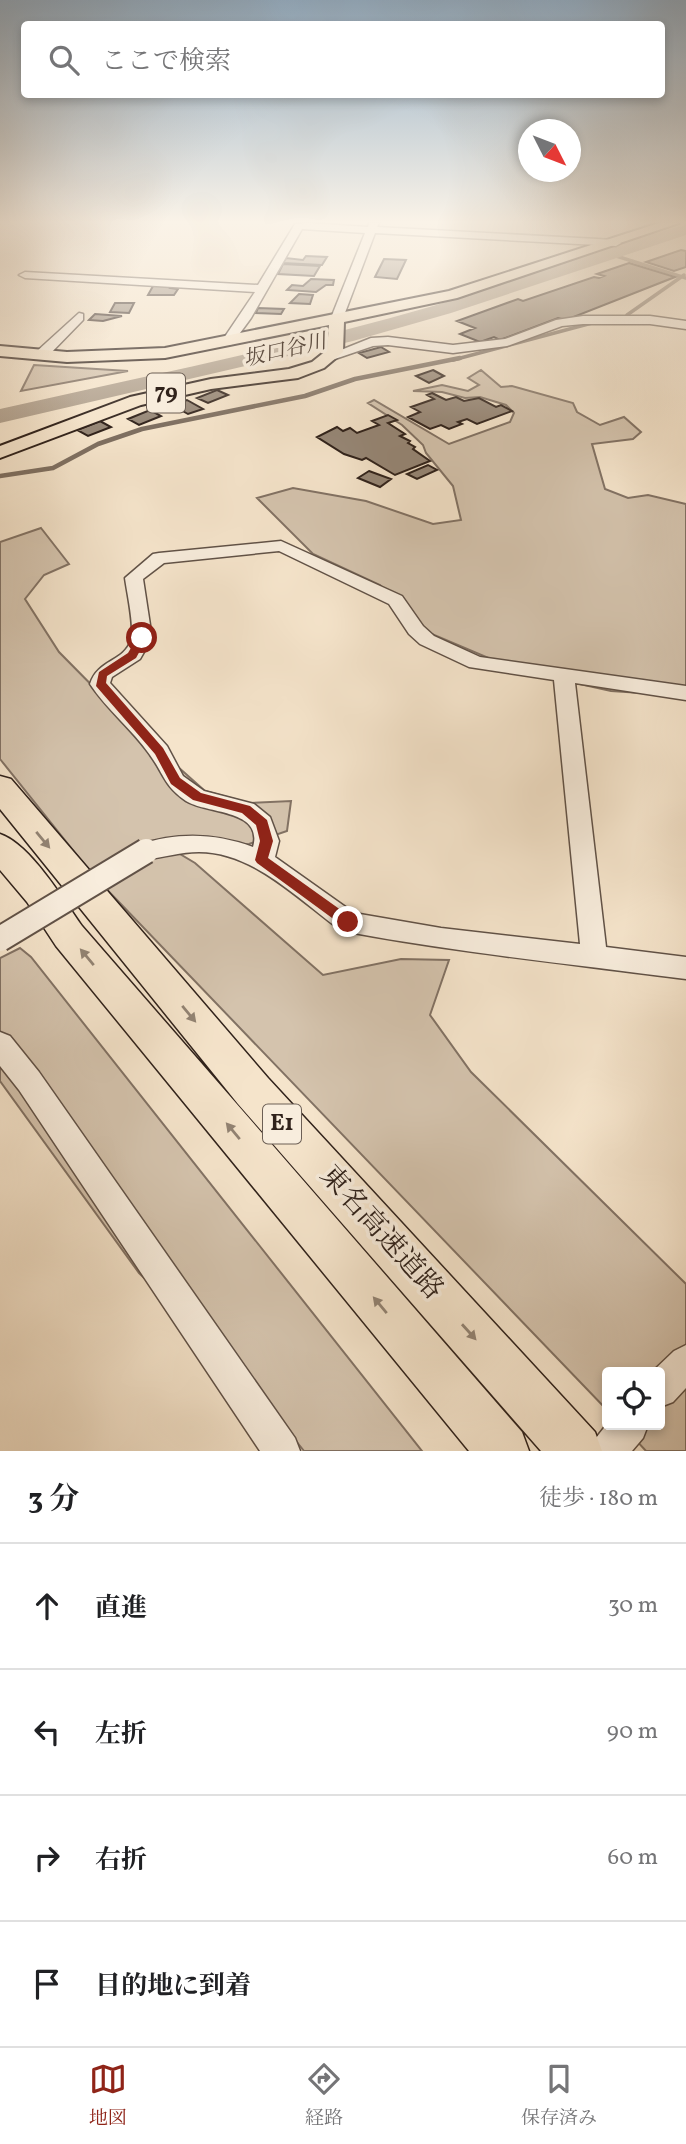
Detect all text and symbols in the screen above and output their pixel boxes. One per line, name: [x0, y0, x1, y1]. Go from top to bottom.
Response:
search box: [21, 21, 665, 98]
icon: search: [45, 41, 83, 79]
text: ここで検索: [101, 44, 231, 80]
north arrow: [518, 119, 581, 182]
water label: 坂口谷川: [241, 327, 331, 375]
road number: 79: [147, 374, 185, 412]
route start: [126, 622, 157, 653]
one-way arrow: [35, 831, 50, 848]
route end: [332, 906, 363, 937]
one-way arrow: [79, 948, 95, 966]
one-way arrow: [181, 1006, 196, 1023]
road number: E1: [263, 1105, 301, 1144]
one-way arrow: [225, 1122, 241, 1140]
street label: 東名高速道路: [310, 1158, 452, 1308]
one-way arrow: [372, 1296, 388, 1314]
one-way arrow: [461, 1323, 477, 1341]
map controls: [602, 1367, 665, 1430]
button: locate: [602, 1367, 665, 1430]
text: 3 分: [28, 1479, 79, 1521]
text: 徒歩 · 180 m: [539, 1483, 658, 1515]
icon: ahead: [28, 1587, 66, 1625]
text: 30 m: [608, 1590, 658, 1622]
text: 直進: [95, 1591, 147, 1627]
icon: left: [28, 1713, 66, 1751]
text: 90 m: [607, 1716, 658, 1748]
text: 左折: [95, 1717, 147, 1753]
icon: right: [28, 1839, 66, 1877]
text: 60 m: [608, 1842, 658, 1874]
text: 右折: [95, 1843, 147, 1879]
icon: arrive: [28, 1965, 66, 2003]
text: 目的地に到着: [95, 1969, 251, 2005]
tab: 地図: [89, 2060, 127, 2132]
tab: 経路: [305, 2060, 343, 2132]
tab: 保存済み: [521, 2060, 597, 2132]

